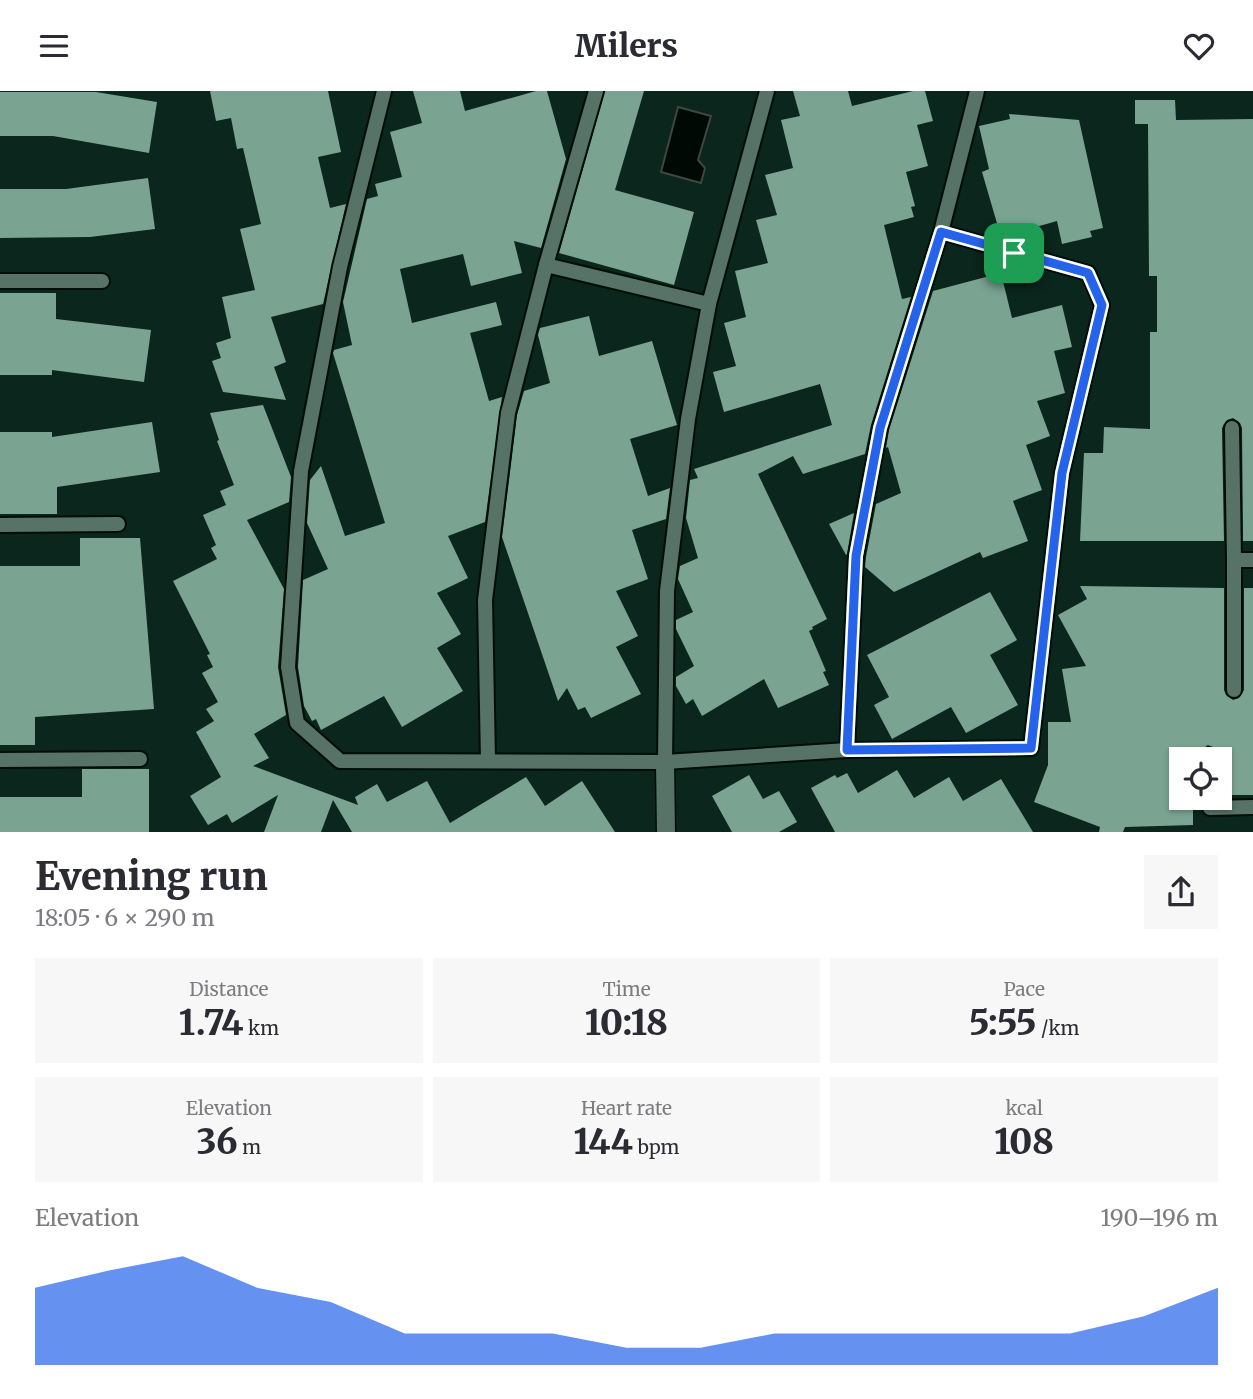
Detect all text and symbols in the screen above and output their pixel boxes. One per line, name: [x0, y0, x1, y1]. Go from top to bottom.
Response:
text: Milers: [575, 26, 678, 66]
icon: menu: [35, 27, 73, 65]
icon: heart: [1180, 27, 1218, 65]
pin: [984, 223, 1044, 283]
icon: arrive: [995, 234, 1033, 272]
map controls: [1169, 747, 1232, 810]
button: locate: [1169, 747, 1232, 810]
text: Evening run: [35, 853, 268, 900]
button: share: [1144, 855, 1218, 929]
text: 18:05 · 6 × 290 m: [35, 903, 215, 932]
text: Distance: [189, 977, 269, 1001]
text: Time: [602, 977, 651, 1001]
text: Pace: [1003, 977, 1045, 1001]
text: 1.74: [179, 1001, 244, 1045]
text: 10:18: [585, 1001, 668, 1045]
text: 5:55: [969, 1001, 1037, 1045]
text: km: [244, 1016, 279, 1040]
text: /km: [1037, 1016, 1079, 1040]
text: Elevation: [186, 1096, 272, 1120]
text: Heart rate: [581, 1096, 672, 1120]
text: kcal: [1005, 1096, 1043, 1120]
text: 36: [197, 1120, 238, 1164]
text: 144: [574, 1120, 633, 1164]
text: 108: [994, 1120, 1054, 1164]
text: m: [238, 1135, 261, 1159]
text: bpm: [633, 1135, 679, 1159]
text: Elevation: [35, 1203, 139, 1232]
text: 190–196 m: [1100, 1203, 1218, 1232]

